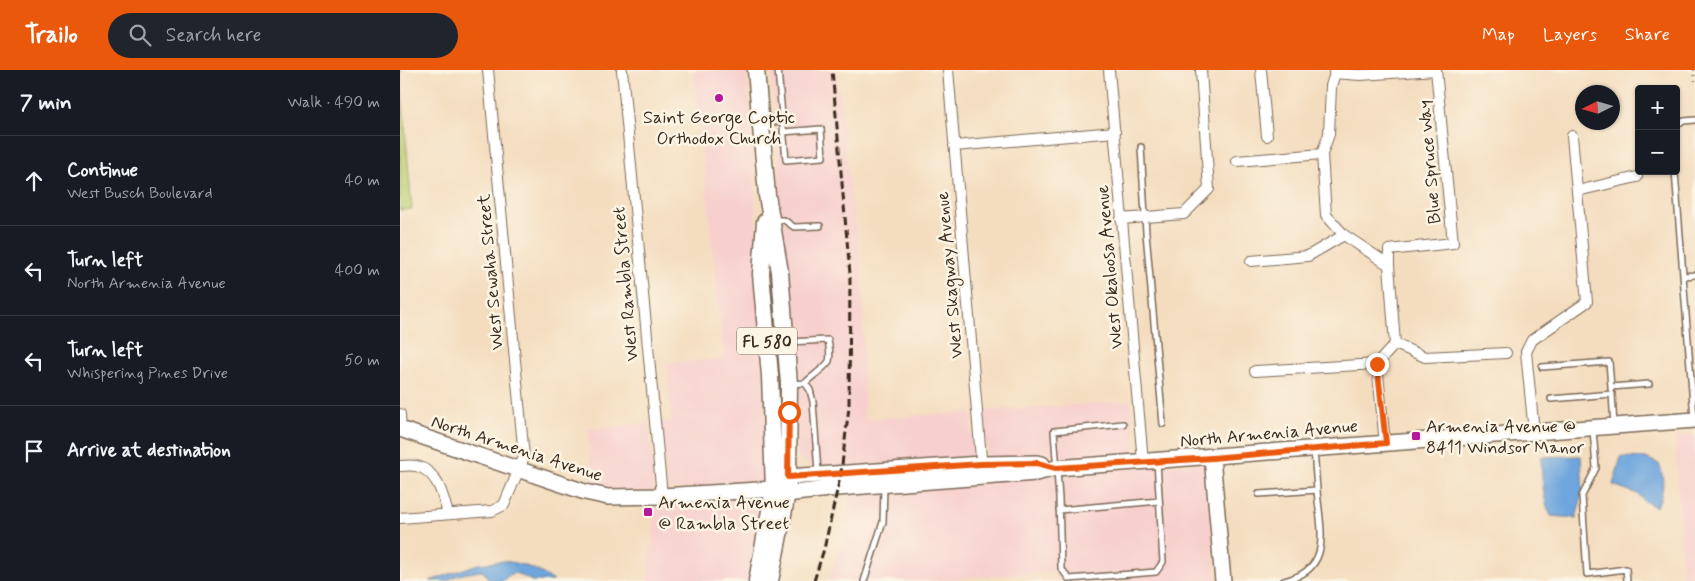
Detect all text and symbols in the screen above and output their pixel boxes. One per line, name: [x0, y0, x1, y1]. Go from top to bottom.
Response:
search box: [108, 13, 458, 58]
text: Trailo: [25, 20, 78, 51]
icon: search: [126, 21, 154, 49]
text: Search here: [166, 23, 261, 48]
text: Map: [1482, 23, 1515, 47]
text: Layers: [1543, 23, 1597, 47]
text: Share: [1625, 23, 1670, 47]
north arrow: [1575, 85, 1620, 130]
map controls: [1635, 85, 1680, 175]
button: +: [1635, 85, 1680, 130]
text: 7 min: [20, 89, 72, 117]
text: Walk · 490 m: [288, 92, 380, 113]
marker: Saint George Coptic Orthodox Church: [713, 92, 725, 104]
street label: Blue Spruce Way: [1413, 99, 1447, 225]
place label: Saint George Coptic Orthodox Church: [643, 106, 795, 151]
button: −: [1635, 130, 1680, 175]
text: Continue: [67, 158, 138, 183]
icon: ahead: [20, 167, 48, 195]
text: 40 m: [344, 170, 380, 191]
text: West Busch Boulevard: [67, 183, 212, 204]
street label: West Okaloosa Avenue: [1091, 184, 1129, 350]
street label: West Skagway Avenue: [931, 190, 970, 359]
street label: West Sewaha Street: [472, 193, 510, 351]
street label: West Rambla Street: [607, 205, 645, 362]
text: Turn left: [67, 248, 143, 273]
icon: left: [20, 257, 48, 285]
text: 400 m: [335, 260, 380, 281]
text: North Armenia Avenue: [67, 273, 226, 294]
road number: FL 580: [737, 328, 797, 354]
text: Turn left: [67, 338, 143, 363]
icon: left: [20, 347, 48, 375]
text: 50 m: [344, 350, 380, 371]
route end: [1366, 353, 1389, 376]
text: Whispering Pines Drive: [67, 363, 228, 384]
route start: [778, 401, 801, 424]
street label: North Armenia Avenue: [428, 410, 605, 488]
street label: North Armenia Avenue: [1179, 414, 1359, 454]
place label: Armenia Avenue @ 8411 Windsor Manor: [1426, 415, 1585, 460]
marker: Armenia Avenue @ 8411 Windsor Manor: [1410, 430, 1422, 442]
icon: arrive: [20, 437, 48, 465]
text: Arrive at destination: [67, 438, 231, 463]
place label: Armenia Avenue @ Rambla Street: [658, 491, 790, 536]
marker: Armenia Avenue @ Rambla Street: [642, 506, 654, 518]

